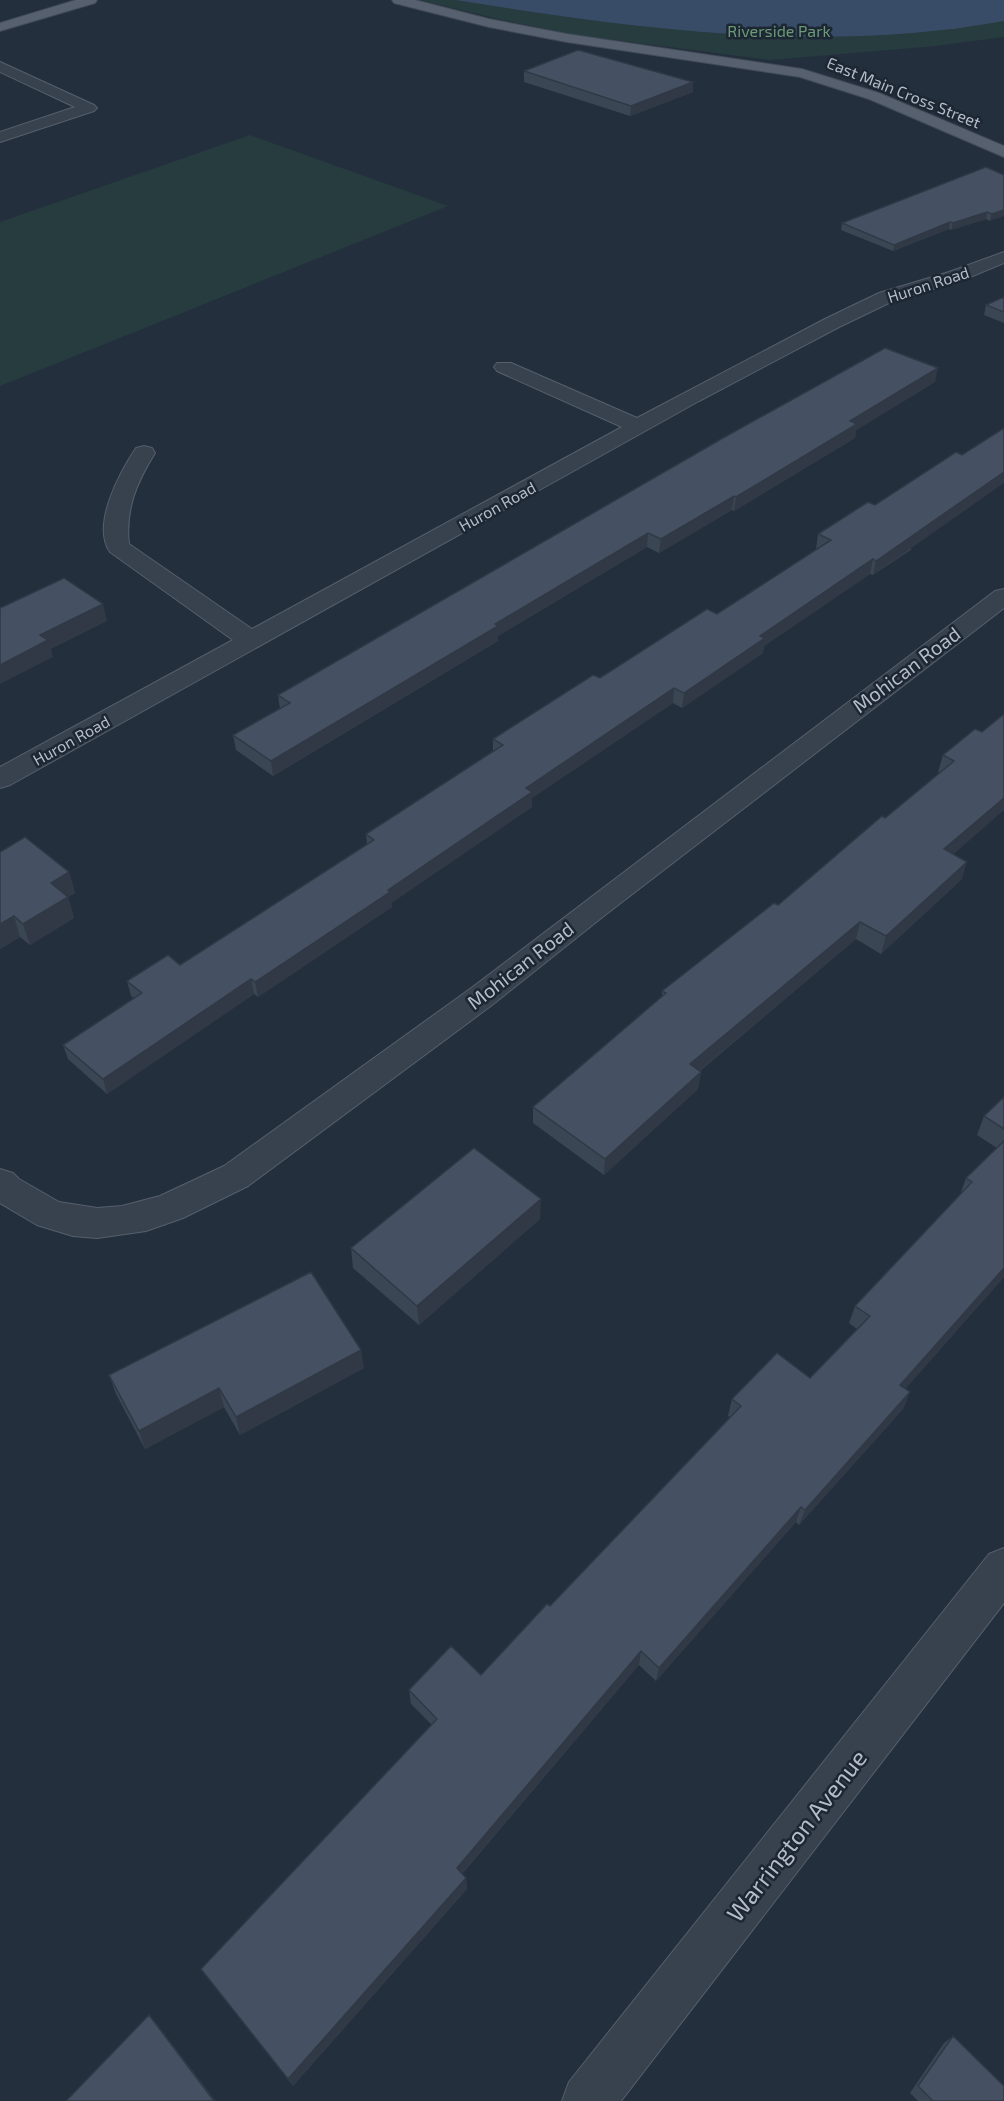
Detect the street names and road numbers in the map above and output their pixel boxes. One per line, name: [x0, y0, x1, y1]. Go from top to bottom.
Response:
street label: East Main Cross Street: [824, 52, 984, 132]
street label: Huron Road: [885, 262, 971, 306]
street label: Huron Road: [455, 477, 539, 535]
street label: Mohican Road: [848, 621, 964, 717]
street label: Huron Road: [29, 711, 113, 769]
street label: Mohican Road: [462, 916, 578, 1014]
street label: Warrington Avenue: [720, 1743, 872, 1927]

